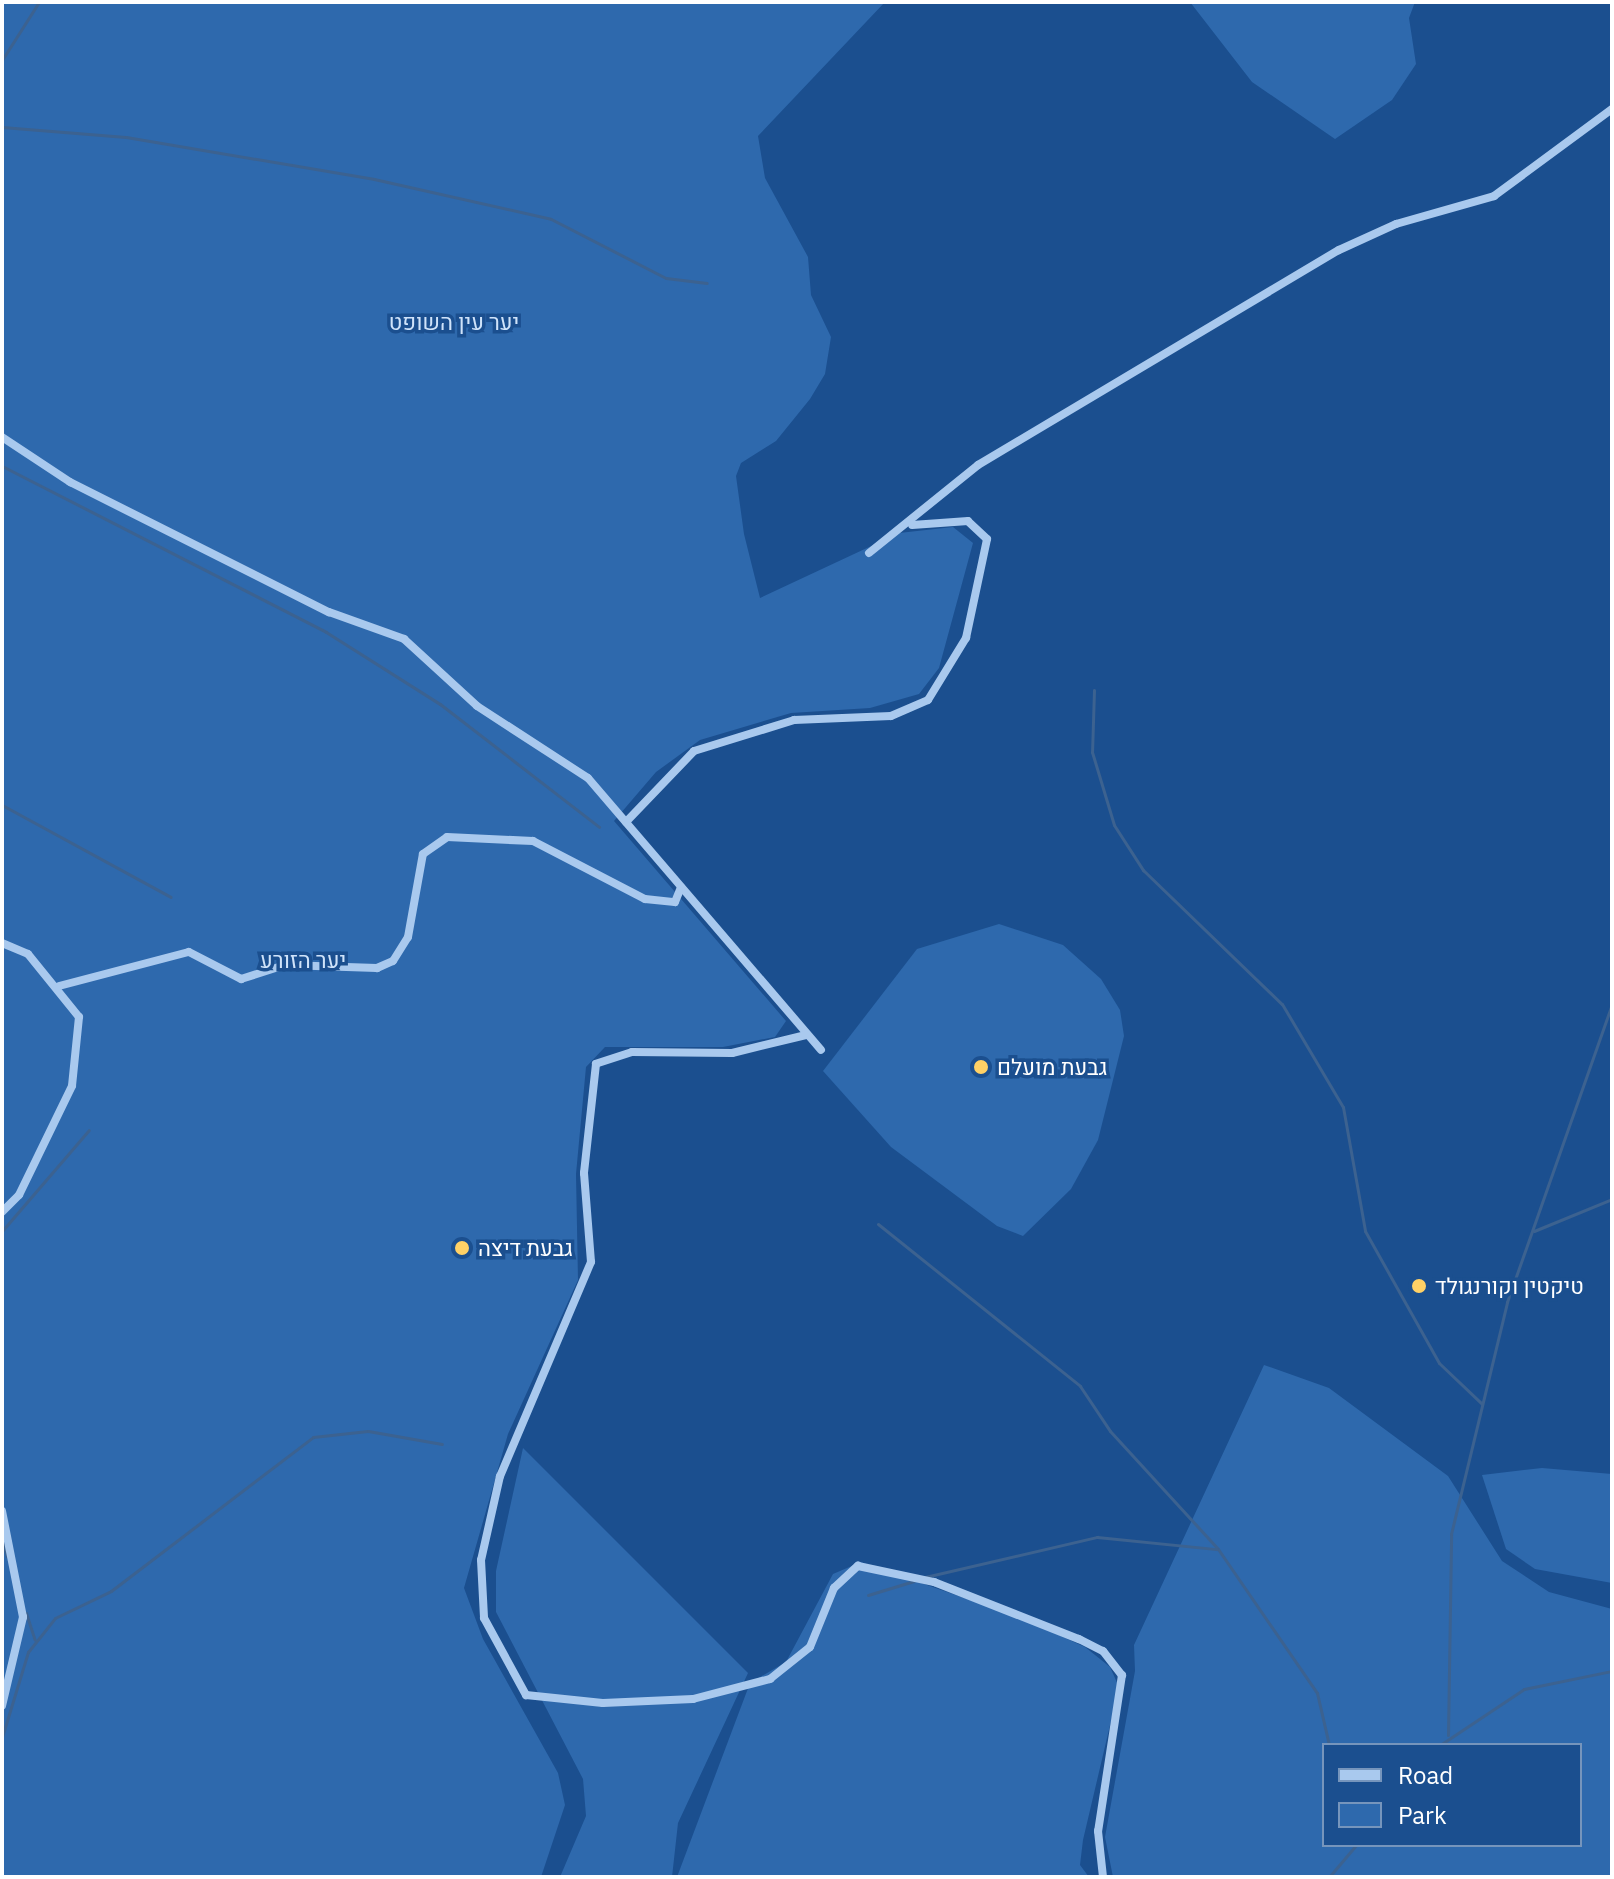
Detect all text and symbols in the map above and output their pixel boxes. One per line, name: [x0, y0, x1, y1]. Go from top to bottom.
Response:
park label: יער עין השופט: [389, 309, 519, 335]
park label: יער הזורע: [260, 947, 346, 973]
place label: גבעת מועלם: [997, 1054, 1107, 1080]
marker: גבעת מועלם: [972, 1058, 990, 1076]
place label: גבעת דיצה: [478, 1235, 573, 1261]
marker: גבעת דיצה: [453, 1239, 471, 1257]
place label: טיקטין וקורנגולד: [1435, 1273, 1584, 1299]
marker: טיקטין וקורנגולד: [1410, 1277, 1428, 1295]
legend: [1322, 1743, 1582, 1847]
text: Road: [1398, 1759, 1453, 1791]
text: Park: [1398, 1799, 1447, 1831]

